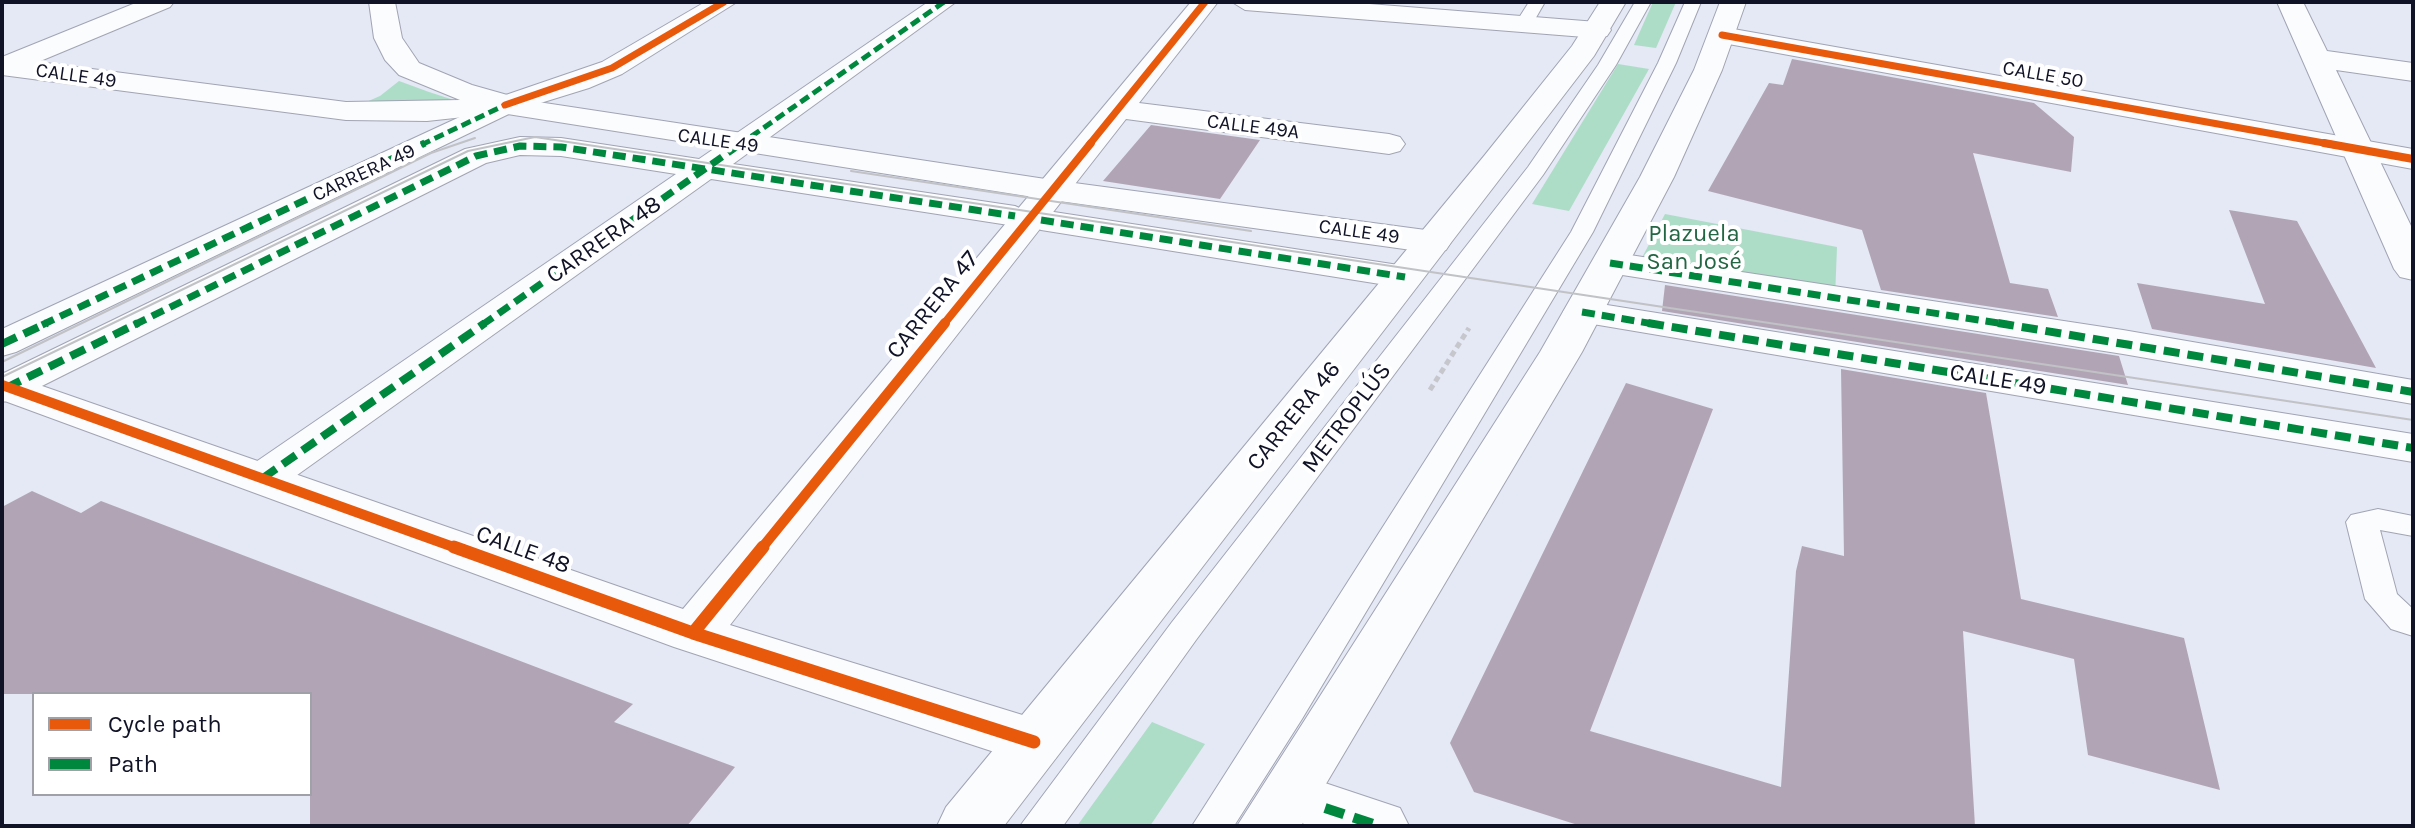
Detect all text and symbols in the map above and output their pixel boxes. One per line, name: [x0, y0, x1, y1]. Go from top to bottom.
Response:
street label: CALLE 50: [2001, 56, 2085, 94]
street label: CALLE 49: [34, 58, 118, 94]
street label: CALLE 49A: [1206, 109, 1300, 145]
street label: CALLE 49: [676, 123, 760, 159]
street label: CARRERA 49: [309, 139, 419, 207]
street label: CARRERA 48: [541, 190, 667, 290]
street label: CALLE 49: [1317, 214, 1401, 250]
park label: Plazuela San José: [1646, 220, 1742, 276]
street label: CARRERA 47: [881, 245, 985, 365]
street label: CARRERA 46: [1241, 355, 1347, 477]
street label: METROPLÚS: [1296, 357, 1398, 479]
street label: CALLE 49: [1948, 358, 2048, 402]
street label: CALLE 48: [472, 520, 574, 580]
legend: [32, 692, 312, 796]
text: Cycle path: [108, 710, 222, 738]
text: Path: [108, 750, 158, 778]

